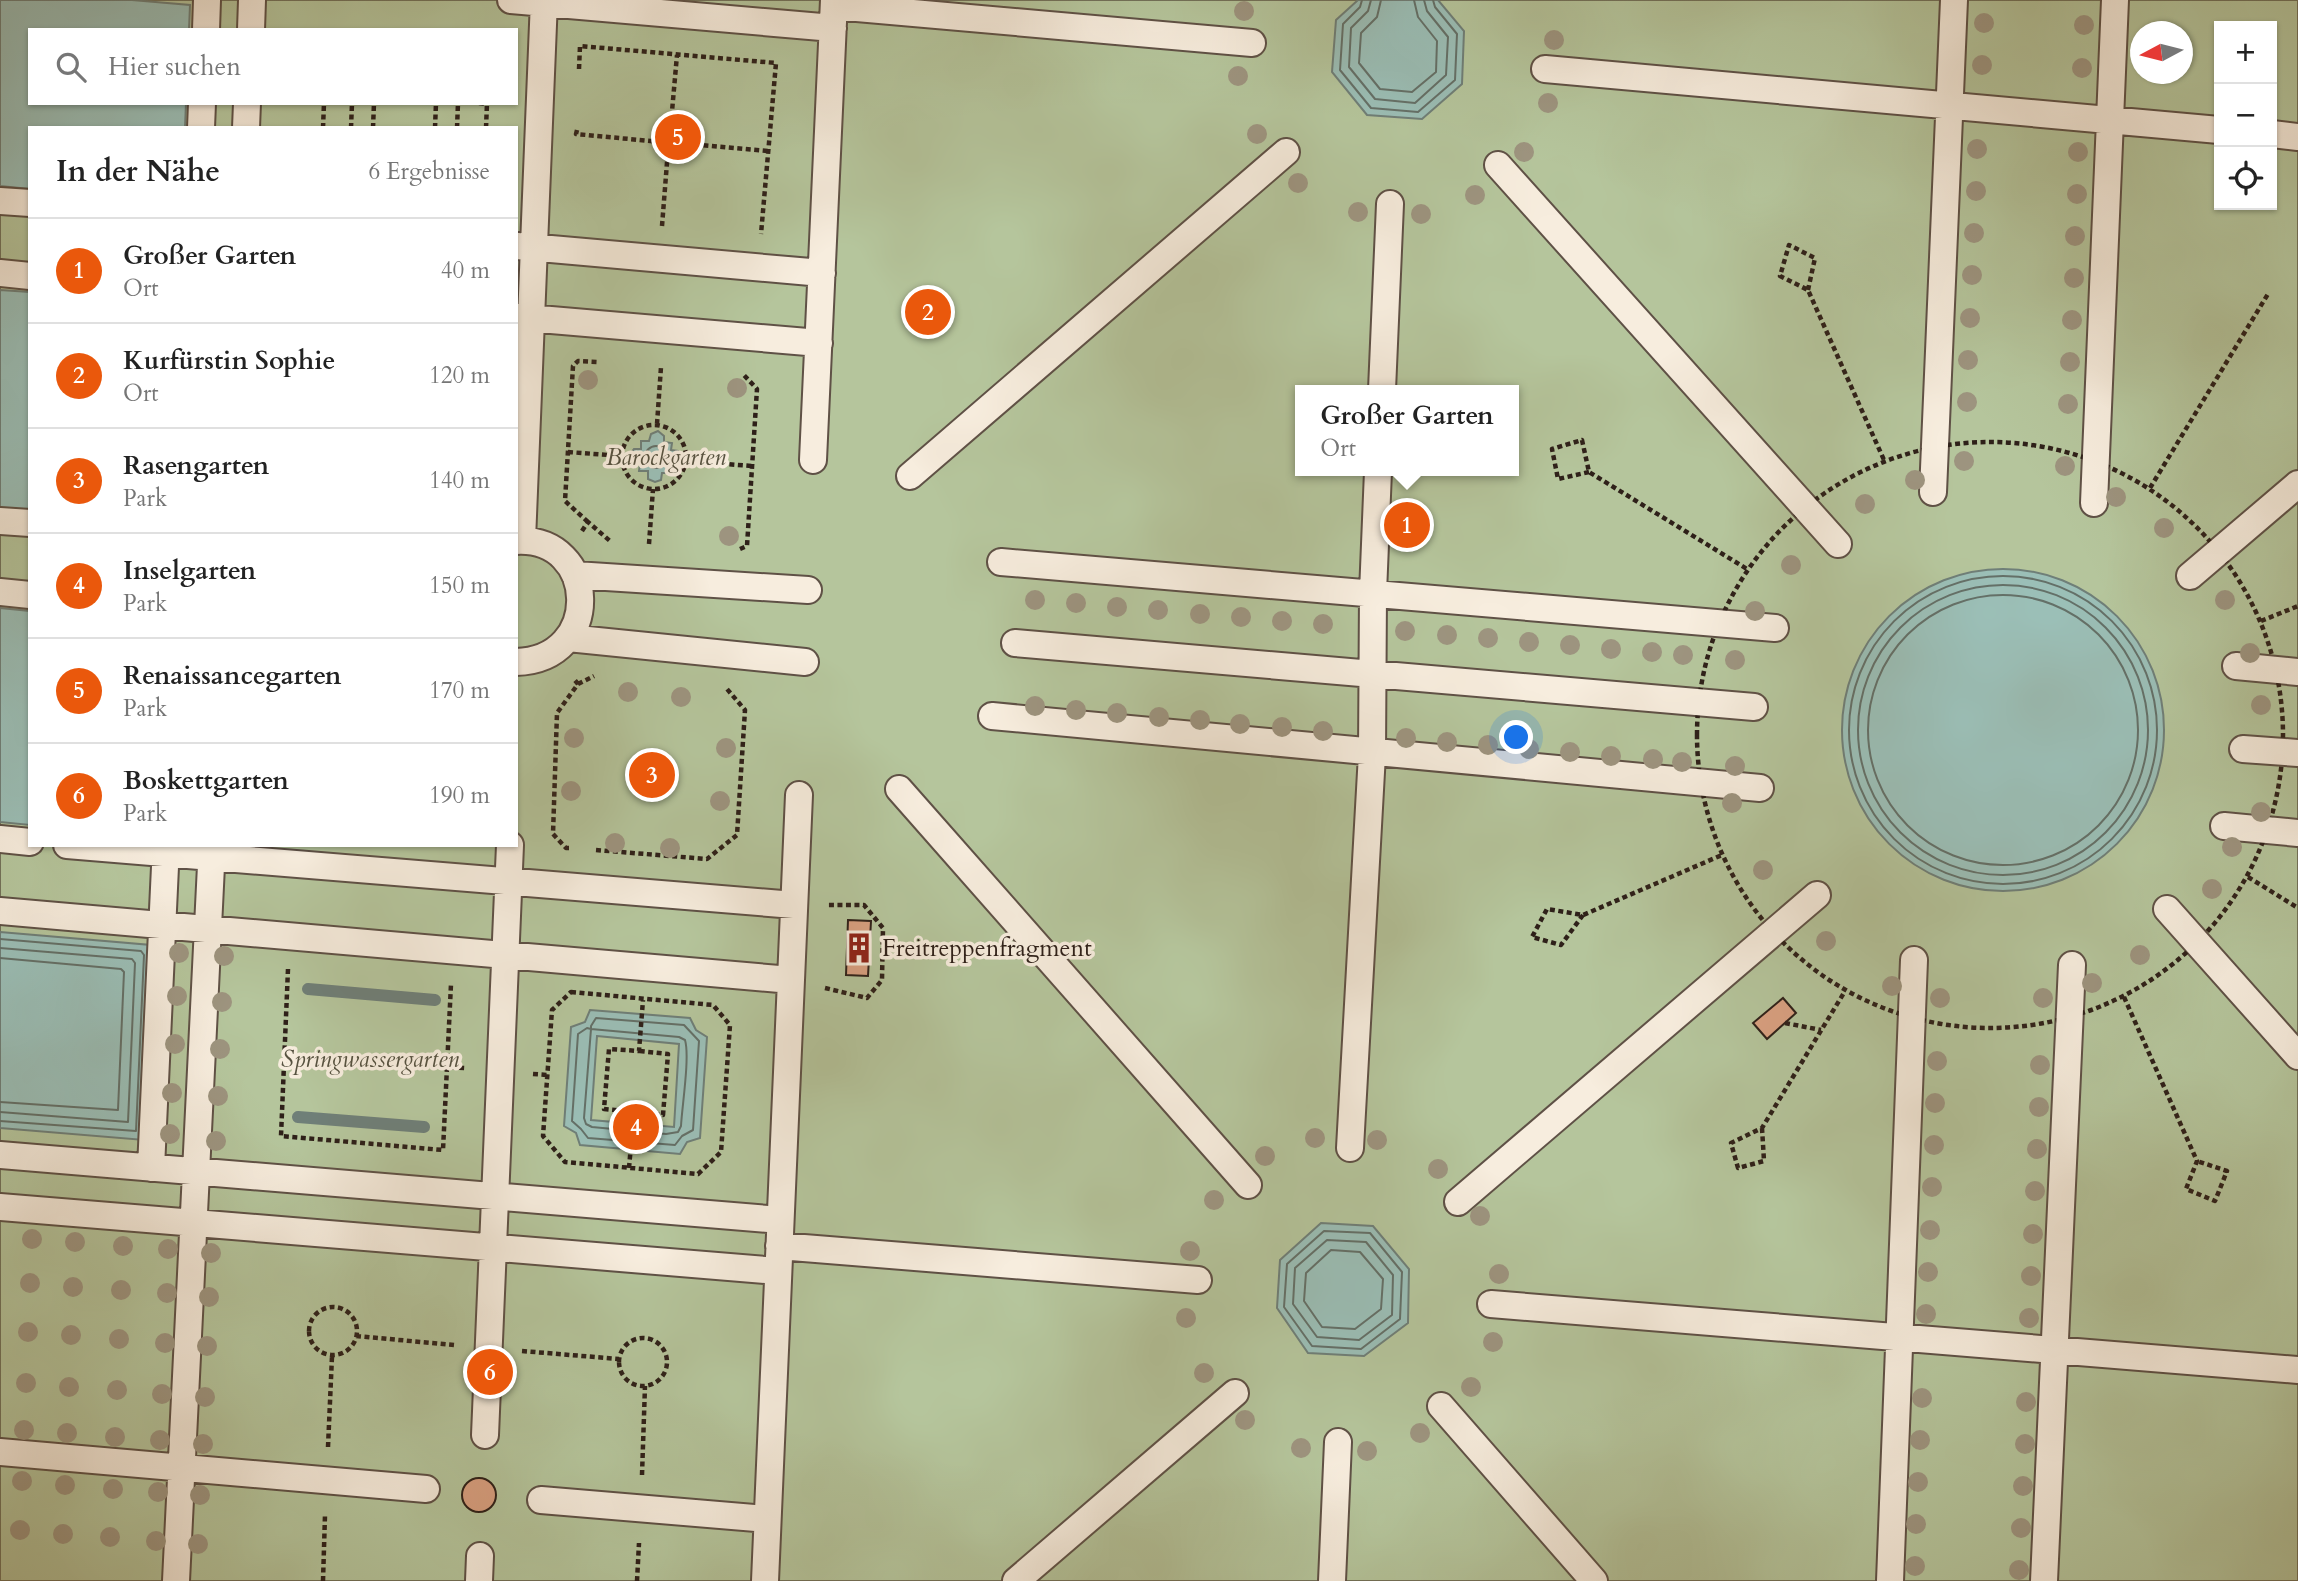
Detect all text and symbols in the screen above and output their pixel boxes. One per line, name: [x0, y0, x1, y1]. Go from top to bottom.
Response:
north arrow: [2130, 21, 2193, 84]
map controls: [2214, 21, 2277, 210]
button: +: [2214, 21, 2277, 84]
search box: [28, 28, 518, 105]
icon: search: [52, 48, 90, 86]
text: Hier suchen: [108, 49, 241, 84]
button: −: [2214, 84, 2277, 147]
pin: 5: [655, 111, 701, 163]
button: locate: [2214, 147, 2277, 210]
text: In der Nähe: [56, 151, 220, 192]
text: 6 Ergebnisse: [368, 156, 490, 187]
text: Großer Garten: [123, 238, 296, 273]
text: 1: [73, 255, 85, 286]
text: 40 m: [441, 255, 490, 286]
text: Ort: [123, 273, 159, 304]
pin: 2: [905, 286, 951, 338]
text: Kurfürstin Sophie: [123, 343, 335, 378]
text: 2: [73, 360, 85, 391]
text: 120 m: [429, 360, 490, 391]
text: Ort: [123, 378, 159, 409]
popup: [1295, 385, 1519, 476]
text: Großer Garten: [1320, 398, 1494, 433]
text: Ort: [1320, 433, 1356, 464]
park label: Barockgarten: [606, 441, 726, 474]
text: Rasengarten: [123, 448, 269, 483]
text: 3: [73, 465, 85, 496]
text: 140 m: [429, 465, 490, 496]
text: Park: [123, 483, 167, 514]
pin: 1: [1384, 499, 1430, 551]
text: Inselgarten: [123, 553, 256, 588]
text: 4: [73, 570, 85, 601]
text: 150 m: [429, 570, 490, 601]
text: Park: [123, 588, 167, 619]
text: Renaissancegarten: [123, 658, 341, 693]
text: 5: [73, 675, 85, 706]
text: 170 m: [429, 675, 490, 706]
text: Park: [123, 693, 167, 724]
your location: [1499, 720, 1533, 754]
pin: 3: [629, 749, 675, 801]
text: Boskettgarten: [123, 763, 289, 798]
text: 6: [73, 780, 85, 811]
text: 190 m: [429, 780, 490, 811]
text: Park: [123, 798, 167, 829]
building icon: Freitreppenfragment: [842, 931, 876, 965]
place label: Freitreppenfragment: [882, 932, 1092, 965]
park label: Springwassergarten: [281, 1043, 459, 1076]
pin: 4: [613, 1101, 659, 1153]
pin: 6: [467, 1346, 513, 1398]

